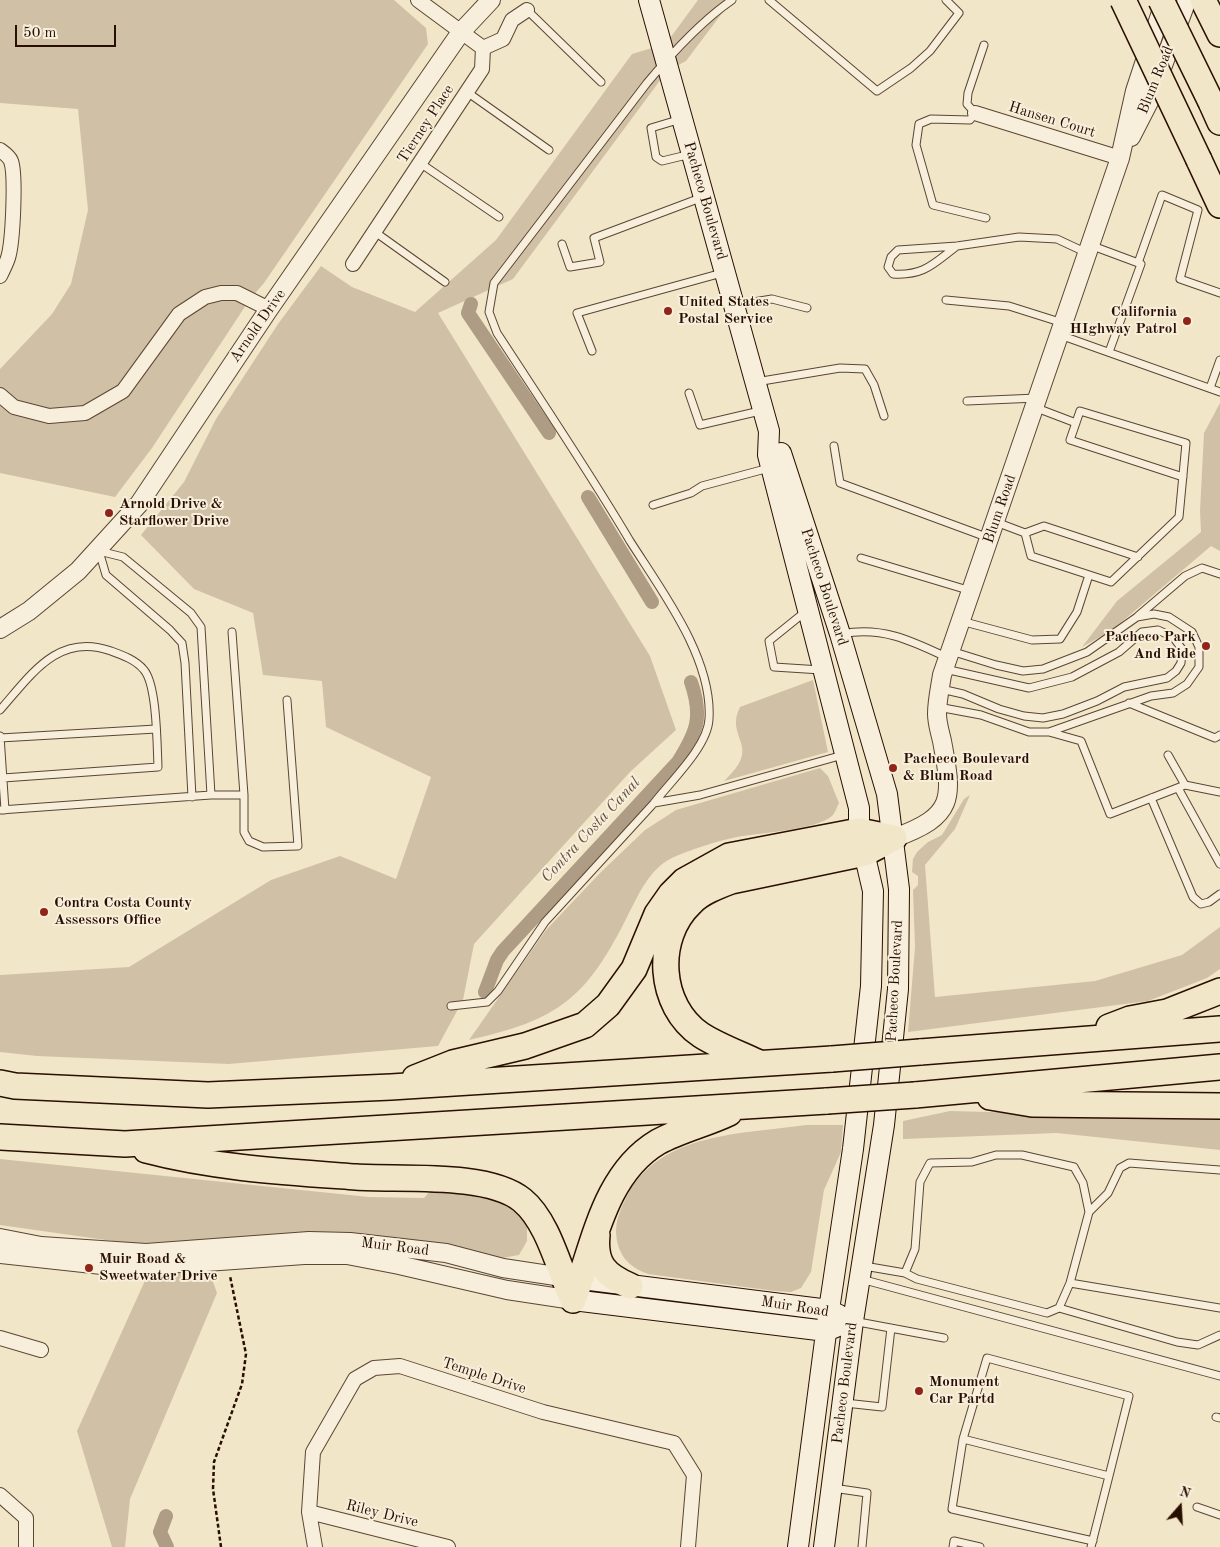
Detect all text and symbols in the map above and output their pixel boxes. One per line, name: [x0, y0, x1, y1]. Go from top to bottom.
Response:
scale bar: [18, 15, 119, 47]
text: 50 m: [23, 26, 57, 41]
street label: Blum Road: [1134, 43, 1178, 117]
street label: Tierney Place: [394, 81, 458, 167]
street label: Hansen Court: [1006, 98, 1098, 142]
street label: Pacheco Boulevard: [679, 140, 731, 262]
street label: Arnold Drive: [226, 286, 290, 366]
place label: United States Postal Service: [678, 293, 773, 328]
place label: California HIghway Patrol: [1069, 303, 1177, 338]
marker: United States Postal Service: [662, 305, 674, 317]
marker: California HIghway Patrol: [1181, 315, 1193, 327]
street label: Blum Road: [980, 472, 1020, 546]
place label: Arnold Drive & Starflower Drive: [119, 495, 229, 530]
marker: Arnold Drive & Starflower Drive: [103, 507, 115, 519]
street label: Pacheco Boulevard: [797, 526, 851, 648]
place label: Pacheco Park And Ride: [1105, 628, 1196, 663]
marker: Pacheco Park And Ride: [1200, 640, 1212, 652]
place label: Pacheco Boulevard & Blum Road: [903, 750, 1029, 785]
marker: Pacheco Boulevard & Blum Road: [887, 762, 899, 774]
water label: Contra Costa Canal: [537, 773, 645, 887]
place label: Contra Costa County Assessors Office: [54, 894, 192, 929]
marker: Contra Costa County Assessors Office: [38, 906, 50, 918]
street label: Pacheco Boulevard: [883, 919, 907, 1043]
street label: Muir Road: [360, 1234, 430, 1260]
place label: Muir Road & Sweetwater Drive: [99, 1250, 218, 1285]
marker: Muir Road & Sweetwater Drive: [83, 1262, 95, 1274]
street label: Muir Road: [760, 1293, 830, 1321]
street label: Pacheco Boulevard: [829, 1321, 861, 1445]
street label: Temple Drive: [440, 1354, 528, 1398]
place label: Monument Car Partd: [929, 1373, 999, 1408]
marker: Monument Car Partd: [913, 1385, 925, 1397]
north arrow: [1155, 1482, 1205, 1532]
text: N: [1178, 1484, 1192, 1501]
street label: Riley Drive: [344, 1496, 420, 1532]

